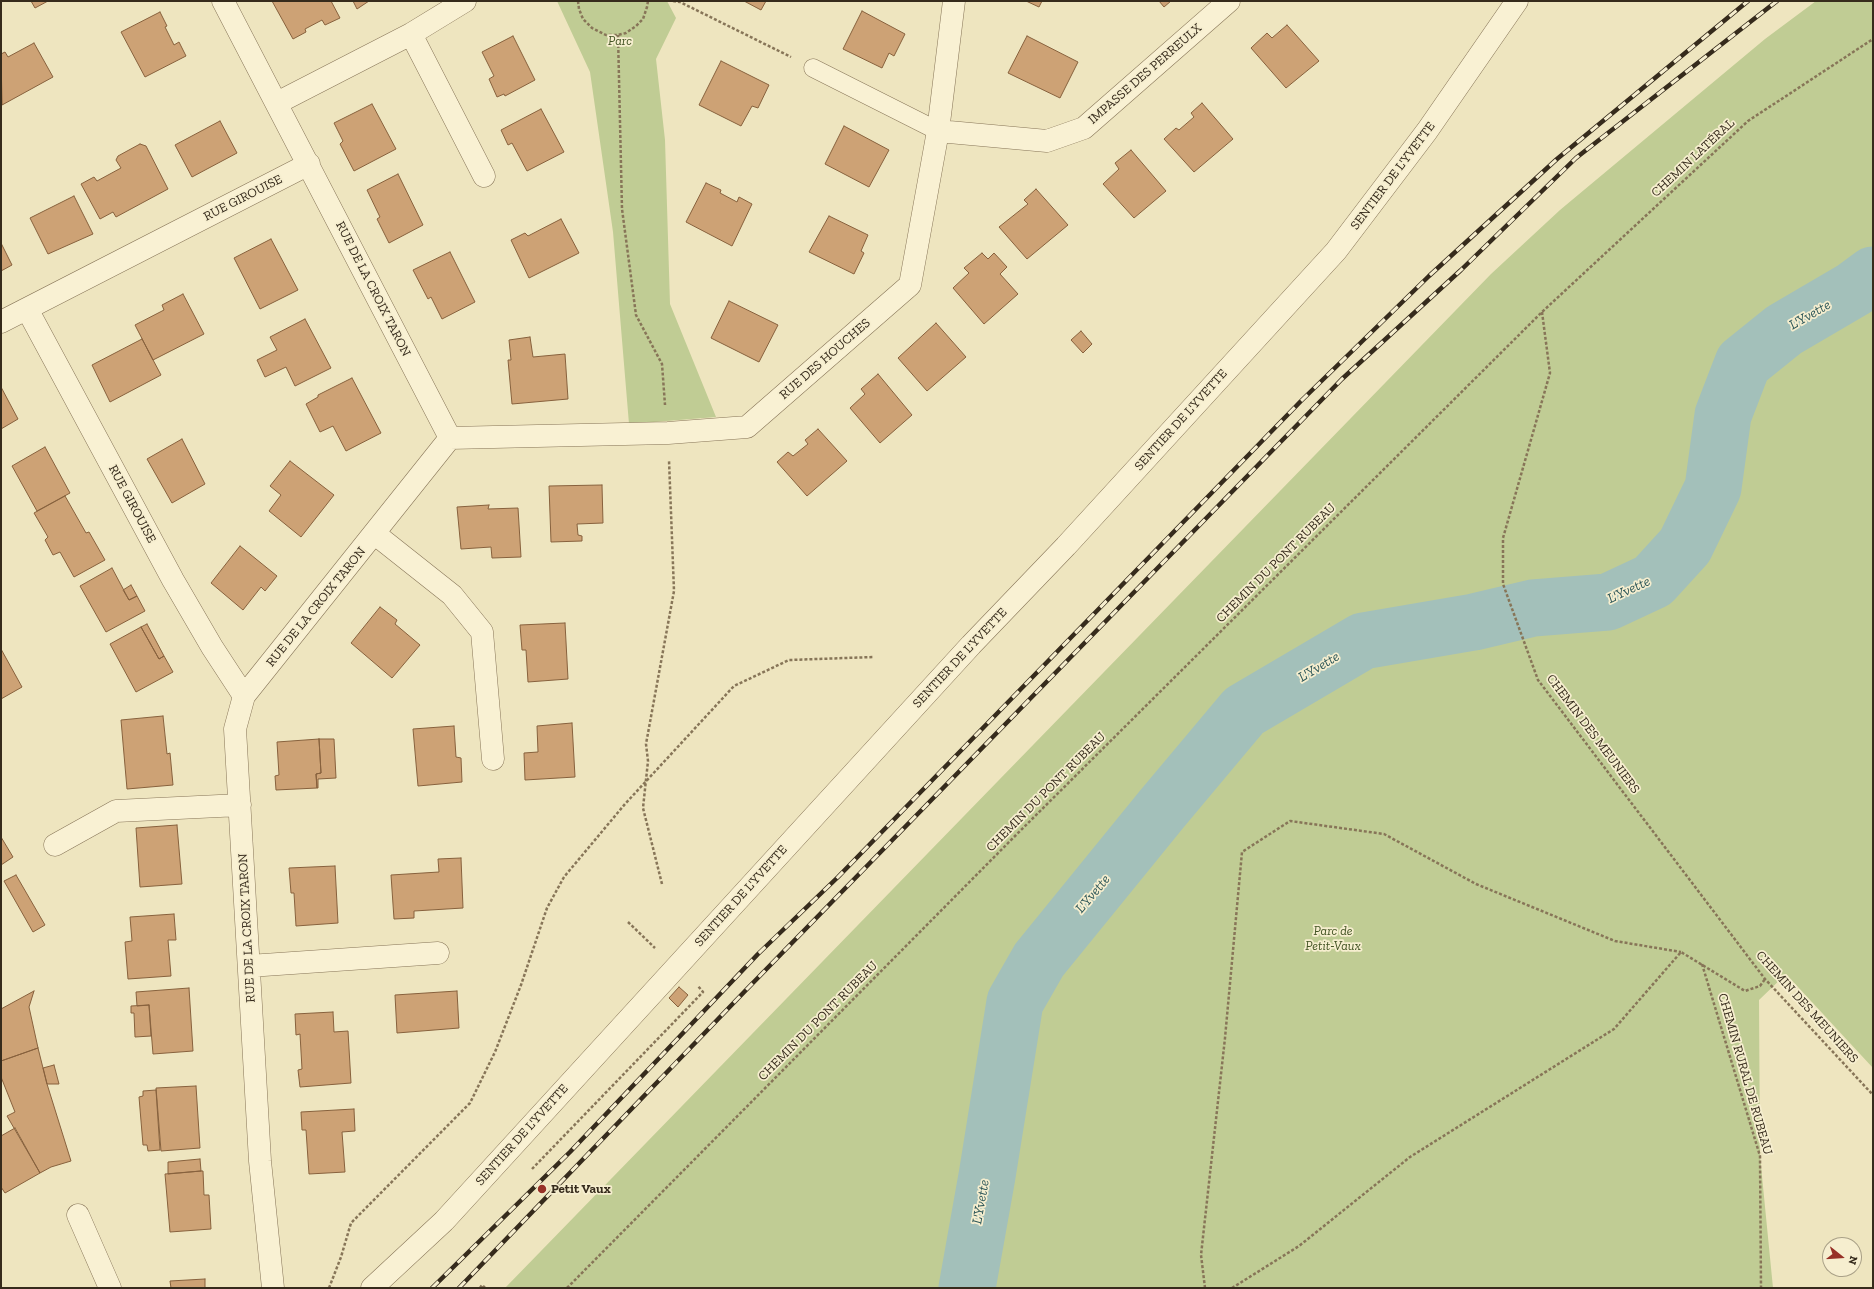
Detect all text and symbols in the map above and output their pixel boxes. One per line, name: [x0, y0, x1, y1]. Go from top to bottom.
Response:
street label: IMPASSE DES PERREULX: [1085, 20, 1205, 128]
park label: Parc: [608, 33, 632, 49]
street label: CHEMIN LATÉRAL: [1648, 115, 1738, 201]
street label: SENTIER DE L'YVETTE: [1347, 119, 1439, 233]
street label: RUE GIROUISE: [201, 171, 285, 225]
street label: RUE DE LA CROIX TARON: [332, 219, 414, 359]
water label: L'Yvette: [1786, 296, 1834, 334]
street label: RUE DES HOUCHES: [776, 315, 874, 403]
street label: SENTIER DE L'YVETTE: [1131, 366, 1231, 474]
street label: RUE GIROUISE: [105, 462, 159, 546]
street label: CHEMIN DU PONT RUBEAU: [1213, 500, 1339, 626]
street label: RUE DE LA CROIX TARON: [263, 544, 369, 670]
water label: L'Yvette: [1605, 573, 1653, 607]
street label: SENTIER DE L'YVETTE: [910, 605, 1010, 711]
water label: L'Yvette: [1295, 648, 1343, 686]
street label: CHEMIN DES MEUNIERS: [1543, 671, 1643, 797]
street label: CHEMIN DU PONT RUBEAU: [983, 729, 1109, 855]
street label: SENTIER DE L'YVETTE: [691, 842, 791, 950]
street label: RUE DE LA CROIX TARON: [235, 853, 259, 1003]
water label: L'Yvette: [1072, 871, 1114, 917]
park label: Parc de Petit-Vaux: [1305, 923, 1361, 954]
street label: CHEMIN DES MEUNIERS: [1753, 948, 1861, 1066]
street label: CHEMIN DU PONT RUBEAU: [755, 958, 881, 1084]
street label: CHEMIN RURAL DE RUBEAU: [1714, 991, 1776, 1157]
street label: SENTIER DE L'YVETTE: [472, 1081, 572, 1189]
water label: L'Yvette: [969, 1178, 993, 1226]
place label: Petit Vaux: [551, 1181, 611, 1197]
marker: Petit Vaux: [536, 1183, 548, 1195]
north arrow: [1822, 1237, 1862, 1277]
text: N: [1846, 1254, 1860, 1266]

